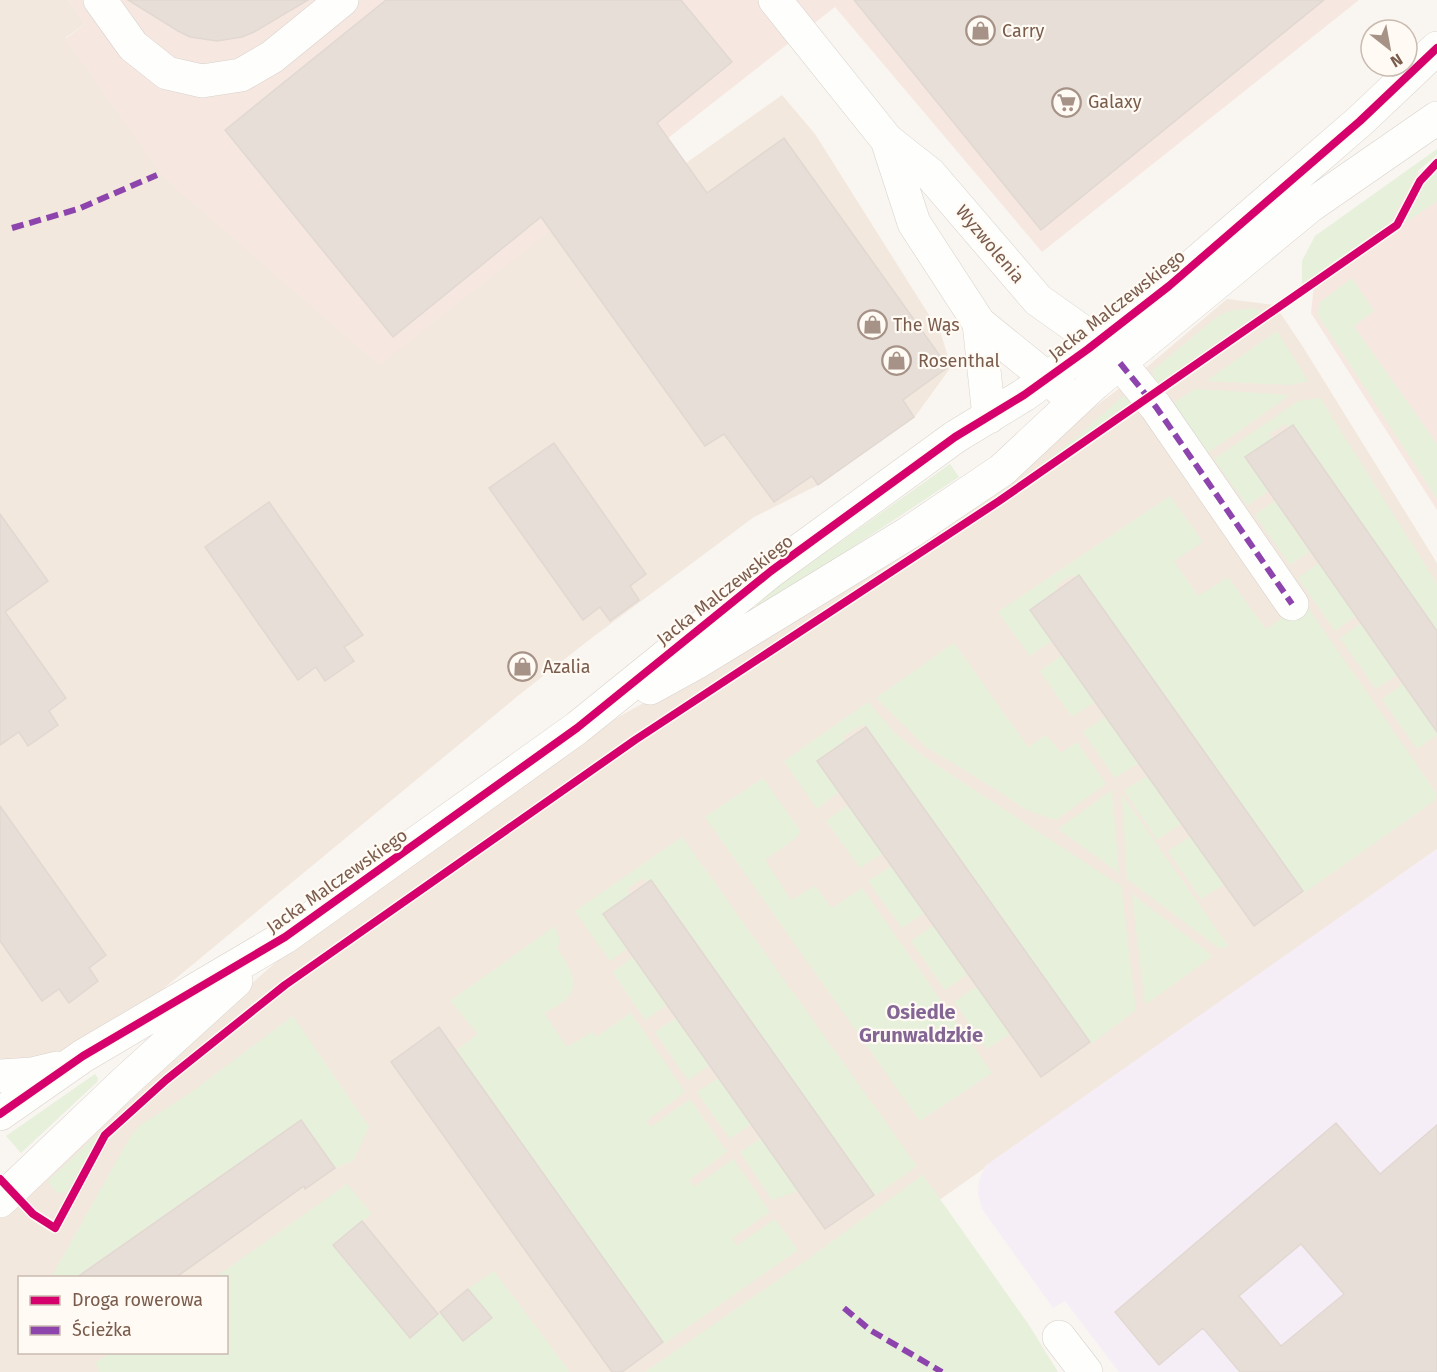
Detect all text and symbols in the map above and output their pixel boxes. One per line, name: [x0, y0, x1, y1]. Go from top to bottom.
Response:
shop icon: Carry: [965, 15, 997, 47]
north arrow: [1359, 18, 1419, 78]
place label: Carry: [1002, 20, 1045, 42]
text: N: [1387, 50, 1406, 71]
supermarket icon: Galaxy: [1051, 86, 1083, 118]
place label: Galaxy: [1088, 91, 1142, 113]
street label: Wyzwolenia: [951, 200, 1029, 288]
street label: Jacka Malczewskiego: [1044, 245, 1190, 365]
shop icon: The Wąs: [856, 309, 888, 341]
place label: The Wąs: [893, 314, 960, 336]
shop icon: Rosenthal: [881, 345, 913, 377]
place label: Rosenthal: [918, 350, 1000, 372]
street label: Jacka Malczewskiego: [652, 530, 798, 650]
shop icon: Azalia: [506, 651, 538, 683]
place label: Azalia: [543, 656, 591, 678]
street label: Jacka Malczewskiego: [262, 824, 412, 938]
district label: Osiedle Grunwaldzkie: [859, 1000, 983, 1047]
legend: [18, 1276, 228, 1354]
text: Droga rowerowa: [72, 1289, 203, 1311]
text: Ścieżka: [72, 1319, 132, 1341]

